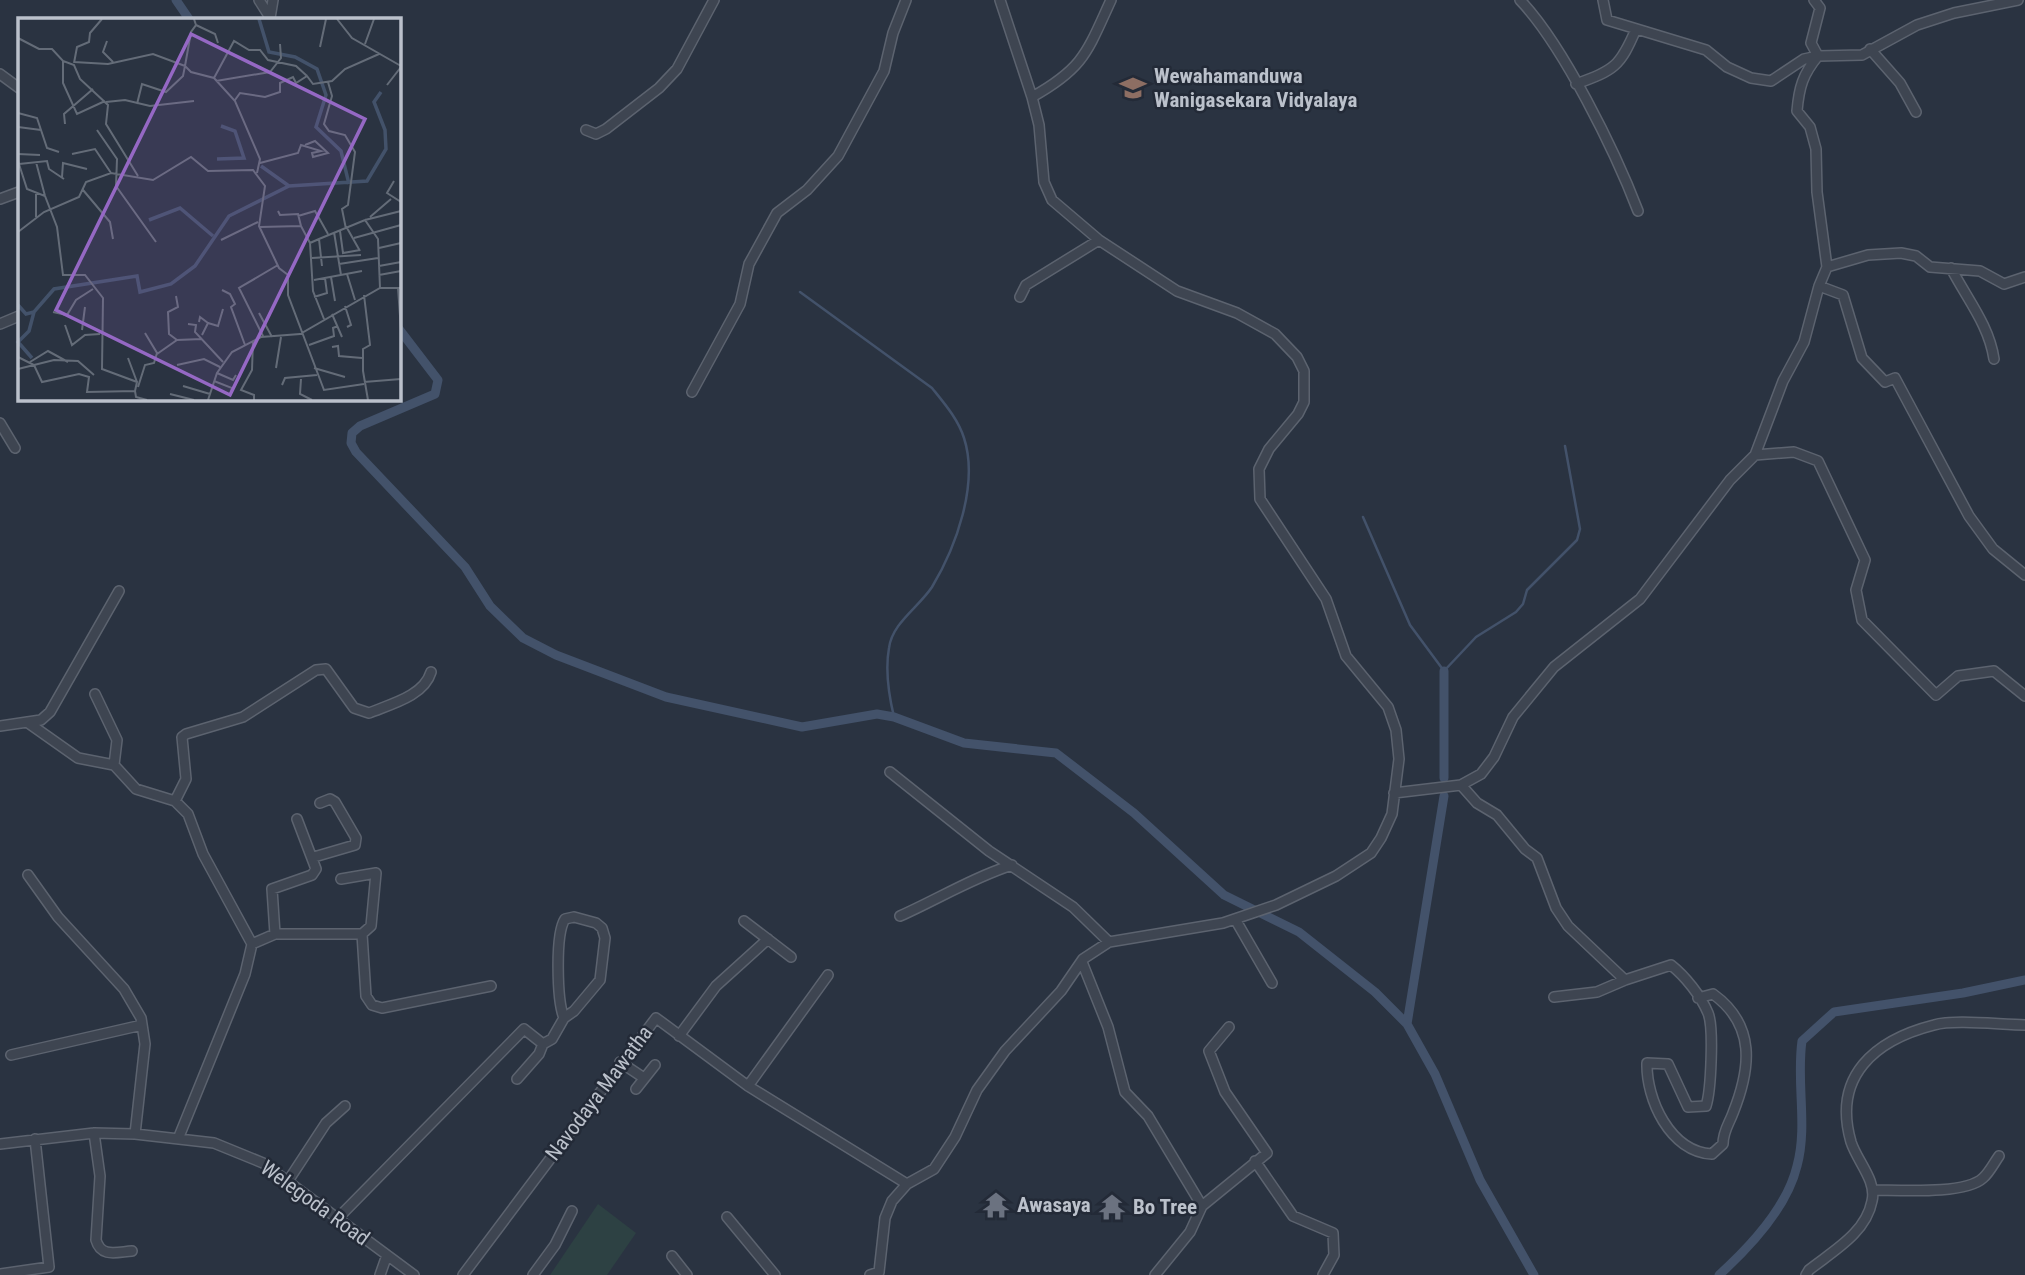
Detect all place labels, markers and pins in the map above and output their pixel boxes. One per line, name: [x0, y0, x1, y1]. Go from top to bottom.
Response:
place label: Wewahamanduwa Wanigasekara Vidyalaya: [1154, 64, 1357, 112]
school or university icon: Wewahamanduwa Wanigasekara Vidyalaya: [1118, 73, 1148, 103]
temple icon: Awasaya: [981, 1190, 1011, 1220]
temple icon: Bo Tree: [1097, 1192, 1127, 1222]
place label: Awasaya: [1017, 1193, 1091, 1217]
place label: Bo Tree: [1133, 1195, 1197, 1219]

